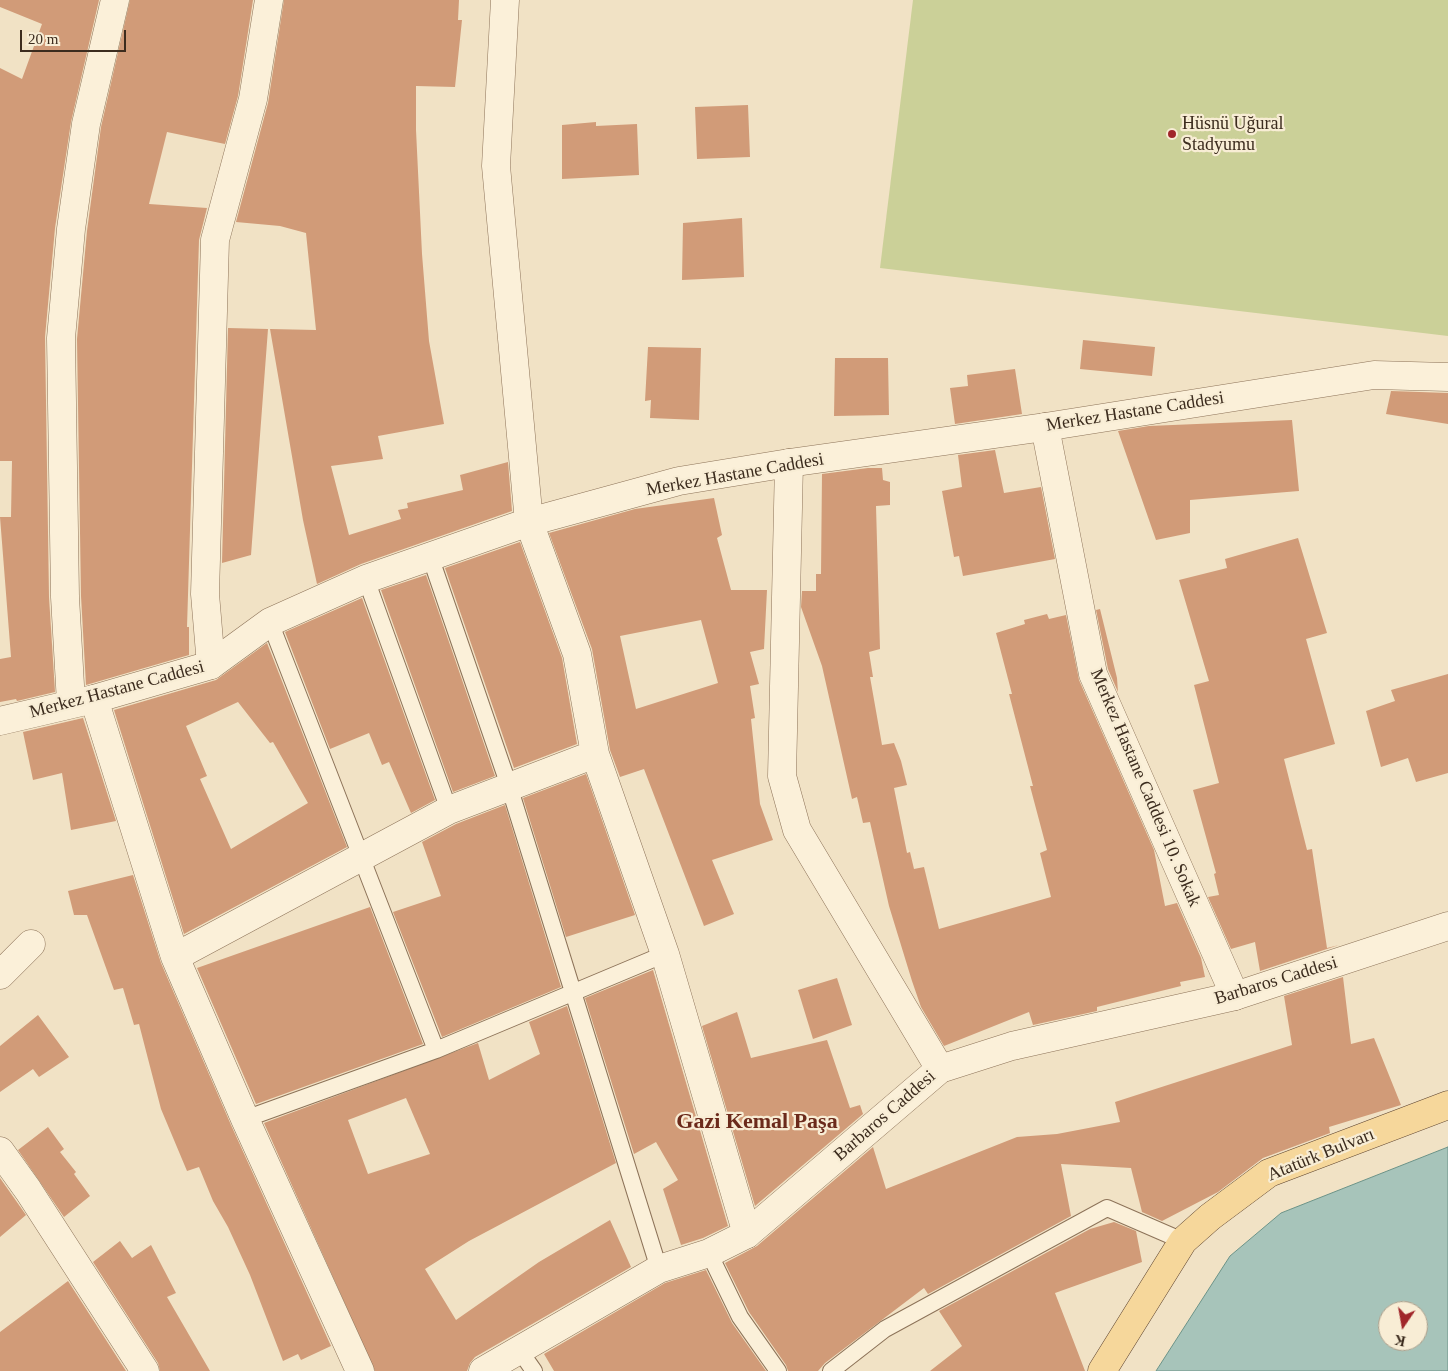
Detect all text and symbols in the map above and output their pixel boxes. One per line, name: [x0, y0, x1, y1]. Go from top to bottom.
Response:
scale bar: [22, 20, 129, 52]
text: 20 m: [28, 31, 58, 47]
place label: Hüsnü Uğural Stadyumu: [1182, 113, 1283, 156]
marker: Hüsnü Uğural Stadyumu: [1166, 128, 1178, 140]
street label: Merkez Hastane Caddesi: [1044, 387, 1226, 437]
street label: Merkez Hastane Caddesi: [645, 449, 825, 501]
street label: Merkez Hastane Caddesi: [27, 656, 207, 724]
street label: Merkez Hastane Caddesi 10. Sokak: [1085, 666, 1205, 910]
street label: Barbaros Caddesi: [1212, 952, 1340, 1010]
street label: Barbaros Caddesi: [830, 1066, 940, 1166]
district label: Gazi Kemal Paşa: [676, 1109, 838, 1135]
street label: Atatürk Bulvarı: [1264, 1124, 1378, 1186]
north arrow: [1378, 1301, 1428, 1351]
text: K: [1393, 1332, 1407, 1349]

